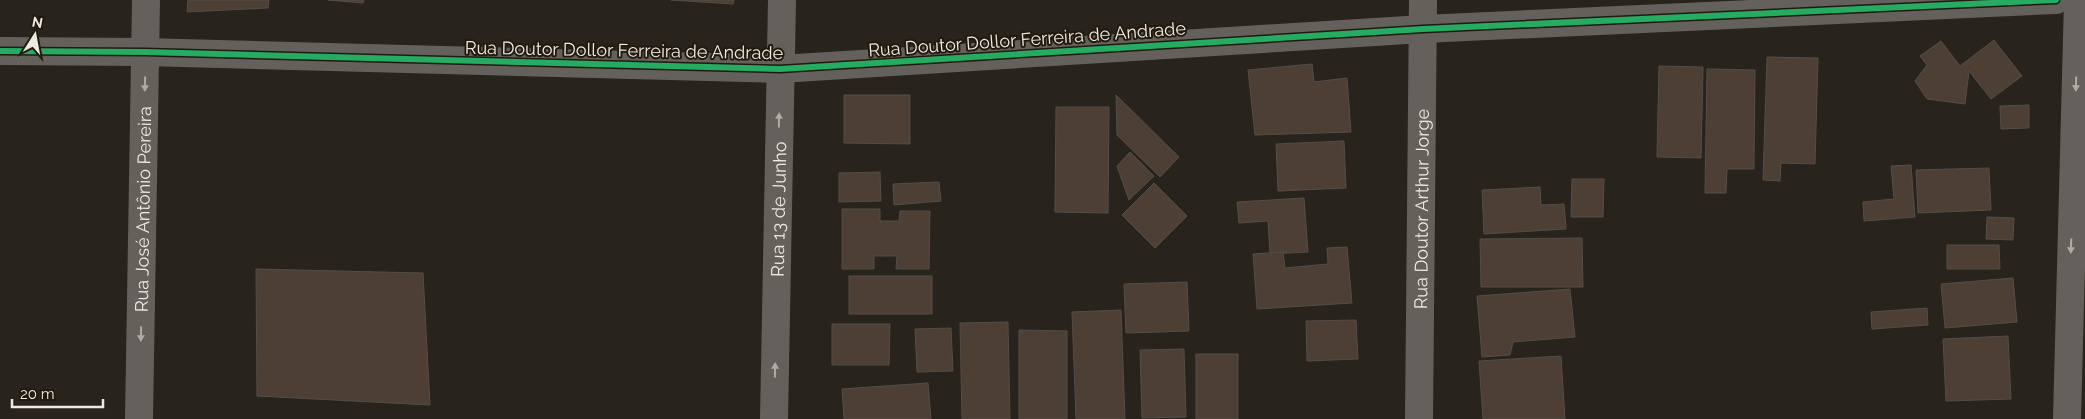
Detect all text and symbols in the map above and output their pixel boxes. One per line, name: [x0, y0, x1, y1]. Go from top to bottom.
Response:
north arrow: [10, 10, 60, 60]
text: N: [31, 13, 44, 31]
street label: Rua Doutor Dollor Ferreira de Andrade: [868, 17, 1187, 61]
street label: Rua Doutor Dollor Ferreira de Andrade: [465, 37, 784, 63]
one-way arrow: [141, 76, 149, 92]
one-way arrow: [2072, 76, 2080, 92]
street label: Rua José Antônio Pereira: [130, 106, 155, 312]
street label: Rua Doutor Arthur Jorge: [1410, 108, 1432, 309]
one-way arrow: [776, 112, 784, 128]
street label: Rua 13 de Junho: [766, 141, 790, 277]
one-way arrow: [2067, 238, 2075, 254]
one-way arrow: [136, 326, 144, 342]
one-way arrow: [771, 362, 779, 378]
scale bar: [12, 376, 104, 408]
text: 20 m: [20, 385, 55, 403]

